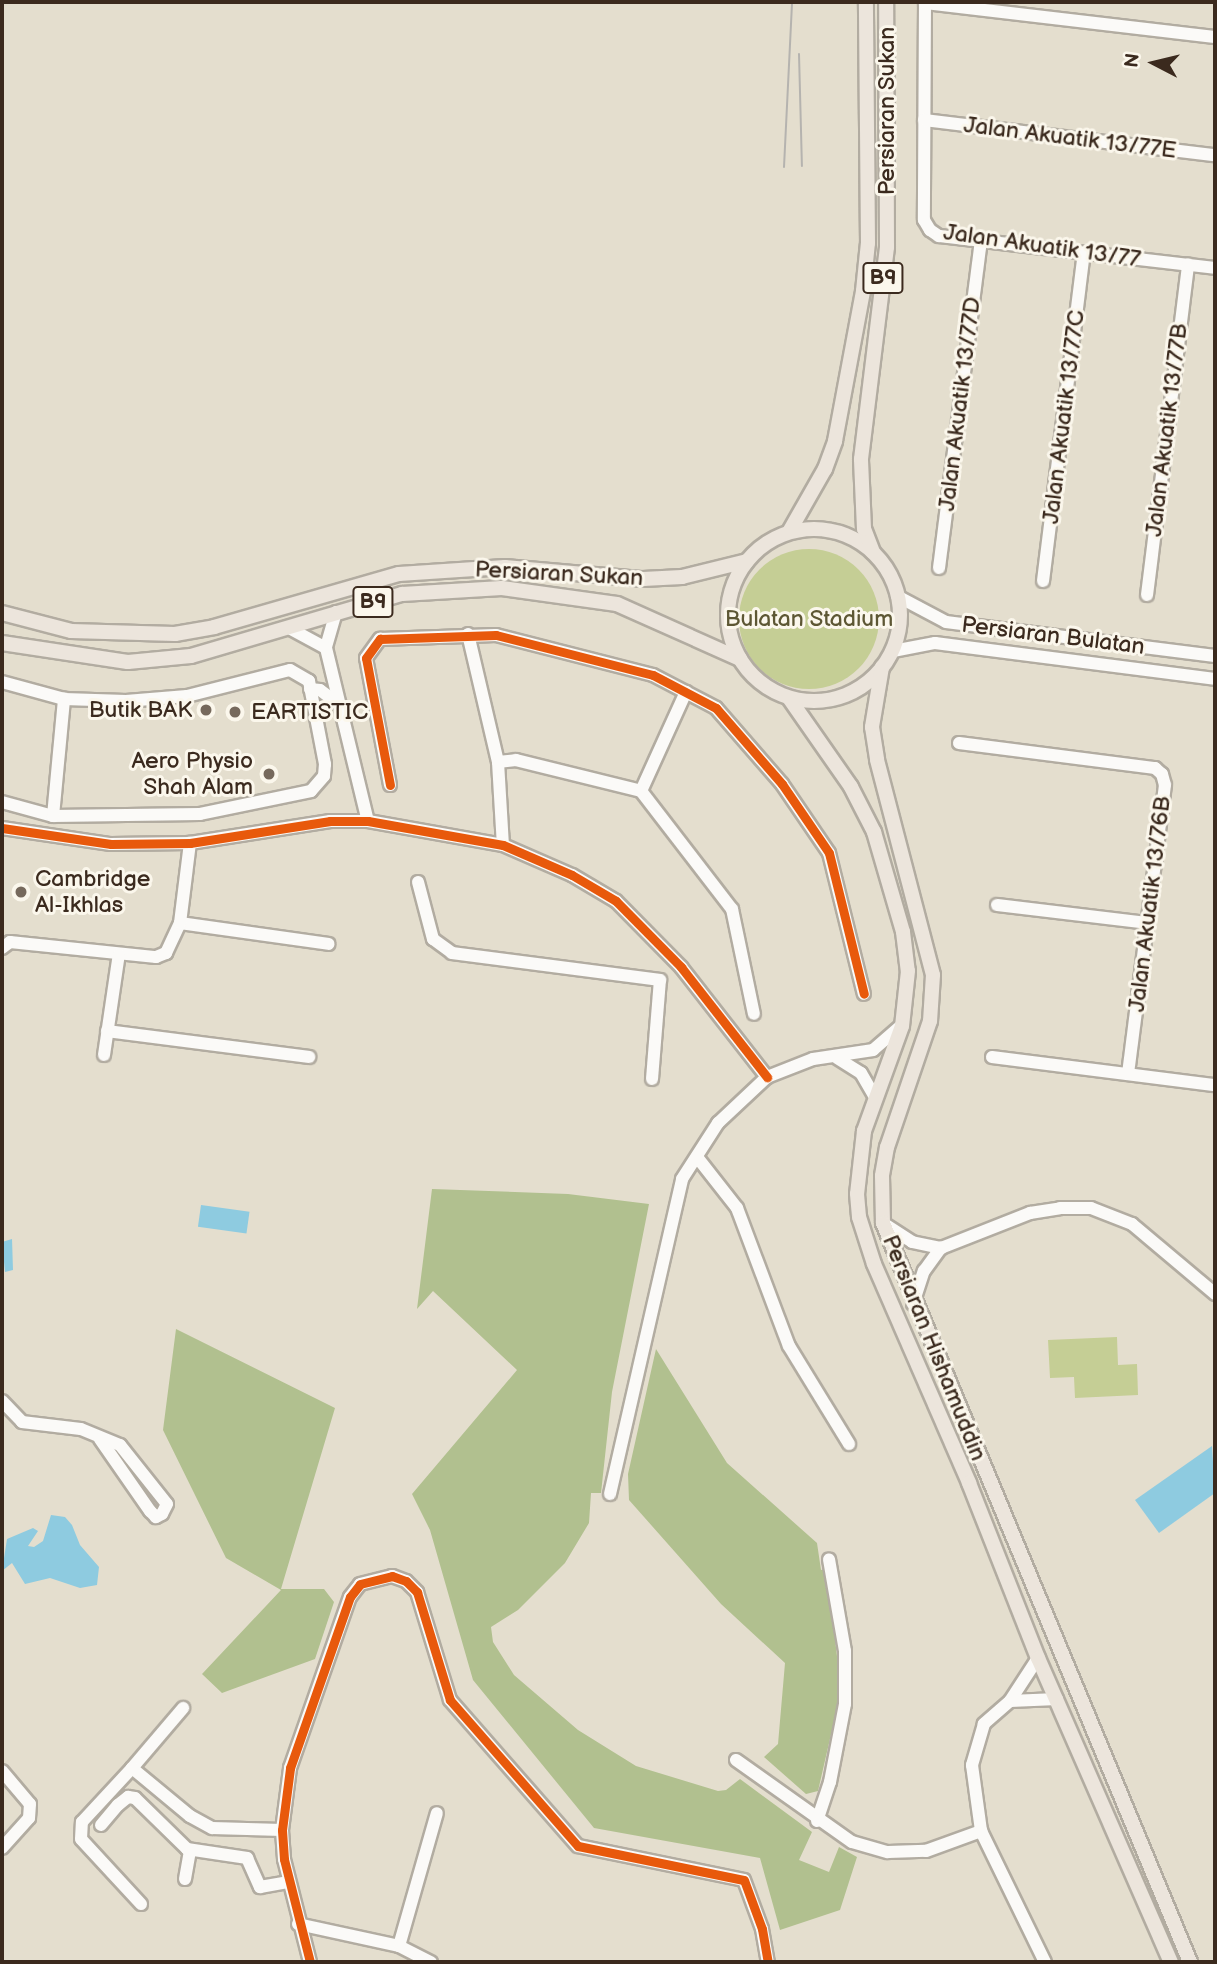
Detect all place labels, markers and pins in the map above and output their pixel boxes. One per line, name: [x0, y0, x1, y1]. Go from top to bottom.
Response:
place label: Butik BAK: [89, 696, 192, 724]
place label: EARTISTIC: [251, 698, 368, 726]
marker: Butik BAK: [198, 702, 214, 718]
marker: EARTISTIC: [225, 702, 245, 722]
place label: Aero Physio Shah Alam: [131, 747, 253, 801]
marker: Aero Physio Shah Alam: [259, 764, 279, 784]
place label: Cambridge Al-Ikhlas: [35, 865, 150, 919]
marker: Cambridge Al-Ikhlas: [13, 884, 29, 900]

